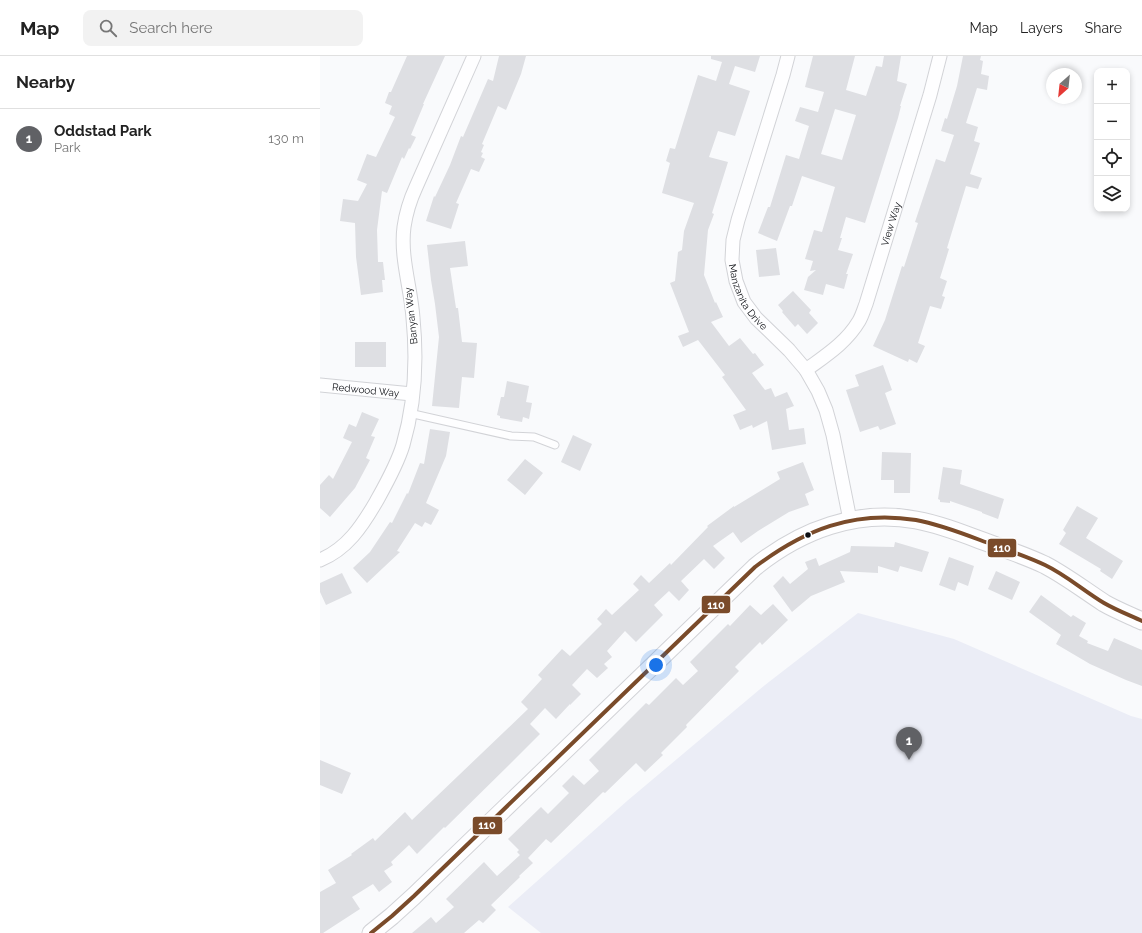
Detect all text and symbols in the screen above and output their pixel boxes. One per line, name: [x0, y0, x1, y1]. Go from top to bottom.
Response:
search box: [83, 10, 363, 46]
text: Map: [20, 17, 59, 39]
icon: search: [97, 17, 119, 39]
text: Search here: [129, 19, 213, 37]
text: Map: [970, 20, 998, 36]
text: Layers: [1020, 20, 1063, 36]
text: Share: [1085, 20, 1122, 36]
north arrow: [1046, 68, 1082, 104]
map controls: [1094, 68, 1130, 212]
button: +: [1094, 68, 1130, 104]
text: Nearby: [16, 72, 75, 92]
button: −: [1094, 104, 1130, 140]
text: Oddstad Park: [54, 122, 152, 140]
text: 1: [26, 131, 32, 146]
text: 130 m: [268, 131, 304, 146]
text: Park: [54, 140, 81, 155]
button: locate: [1094, 140, 1130, 176]
button: layers: [1094, 176, 1130, 212]
street label: View Way: [879, 200, 903, 247]
street label: Manzanita Drive: [727, 263, 770, 332]
street label: Banyan Way: [402, 286, 419, 345]
street label: Redwood Way: [332, 381, 400, 398]
unlabelled marker: [803, 530, 813, 540]
line badge: 110: [987, 538, 1017, 558]
text: 110: [993, 542, 1011, 555]
line badge: 110: [701, 595, 731, 614]
text: 110: [707, 599, 725, 612]
your location: [646, 655, 666, 675]
pin: 1: [896, 727, 922, 760]
line badge: 110: [472, 816, 503, 835]
text: 110: [478, 819, 496, 832]

